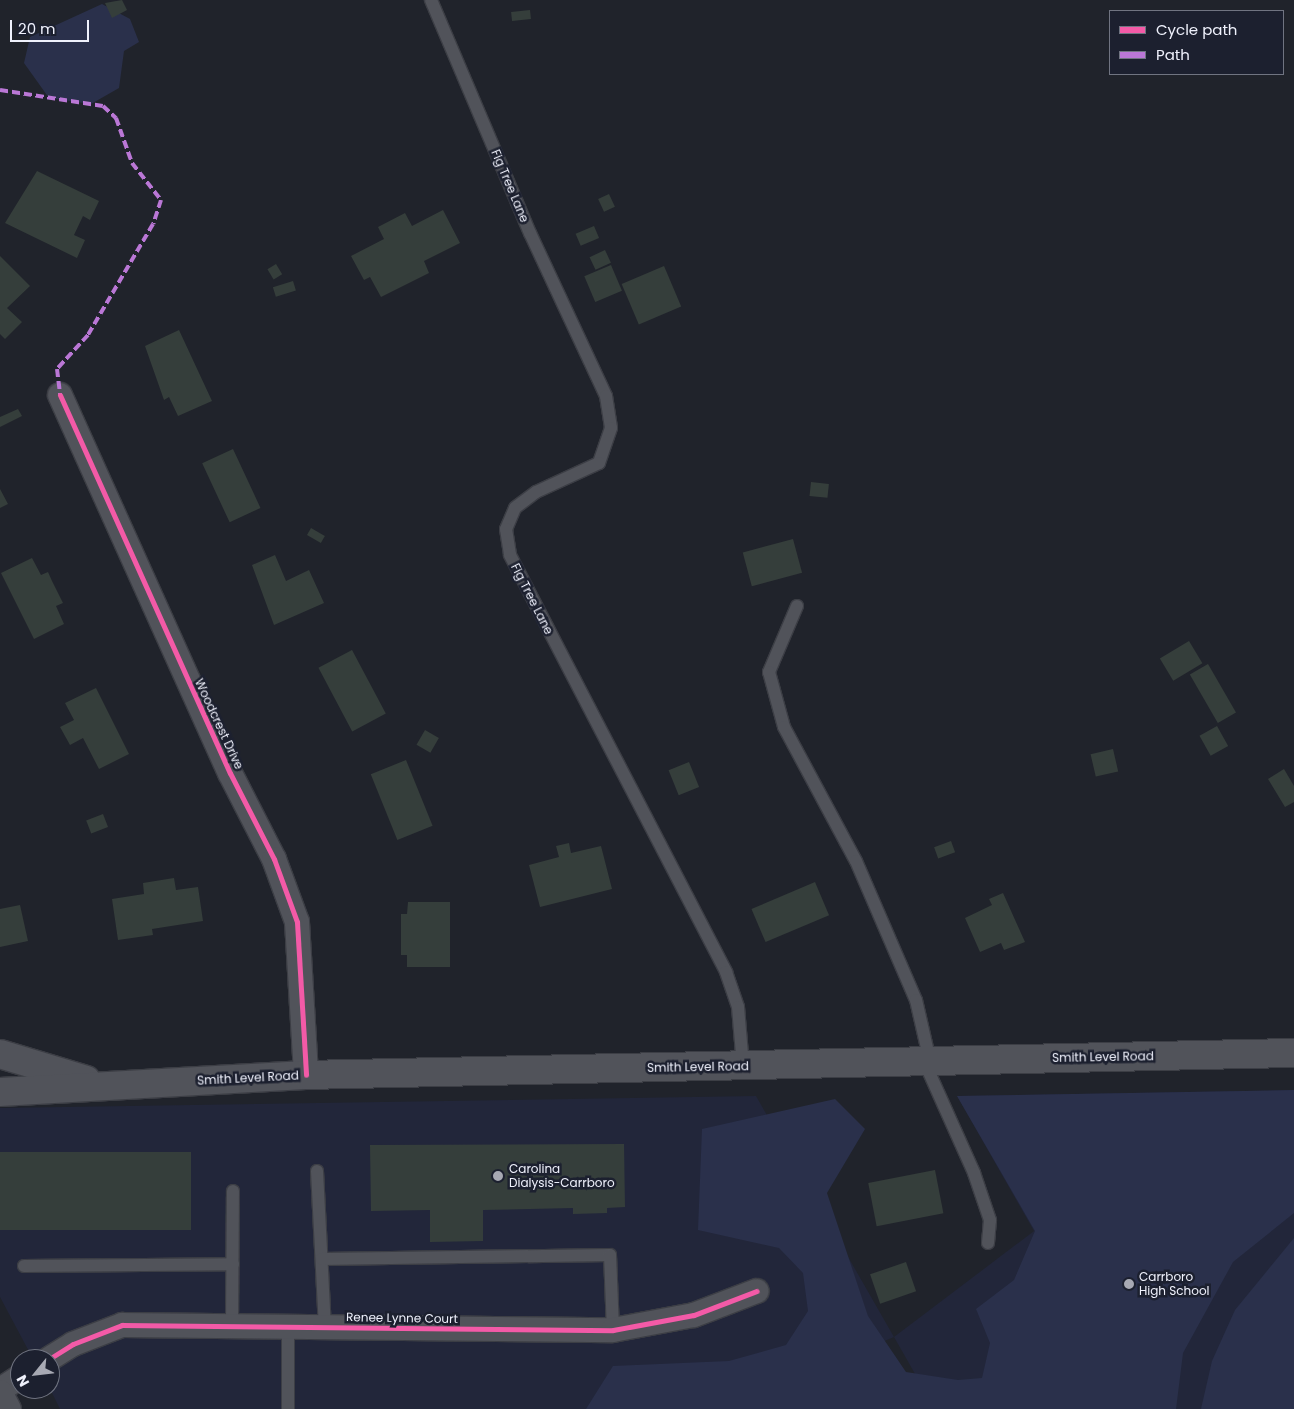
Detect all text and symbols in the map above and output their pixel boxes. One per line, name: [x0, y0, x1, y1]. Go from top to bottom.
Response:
scale bar: [12, 10, 91, 42]
legend: [1109, 10, 1284, 75]
text: 20 m: [18, 18, 56, 39]
text: Cycle path: [1156, 19, 1237, 40]
text: Path: [1156, 44, 1190, 65]
street label: Fig Tree Lane: [488, 147, 532, 225]
street label: Fig Tree Lane: [508, 561, 556, 637]
street label: Woodcrest Drive: [192, 676, 246, 772]
street label: Smith Level Road: [1052, 1049, 1154, 1065]
street label: Smith Level Road: [647, 1059, 749, 1075]
street label: Smith Level Road: [197, 1068, 299, 1088]
place label: Carolina Dialysis-Carrboro: [509, 1162, 615, 1190]
marker: Carolina Dialysis-Carrboro: [491, 1169, 505, 1183]
place label: Carrboro High School: [1139, 1270, 1210, 1298]
marker: Carrboro High School: [1123, 1278, 1135, 1290]
street label: Renee Lynne Court: [346, 1310, 458, 1326]
north arrow: [10, 1349, 60, 1399]
text: N: [11, 1371, 34, 1390]

